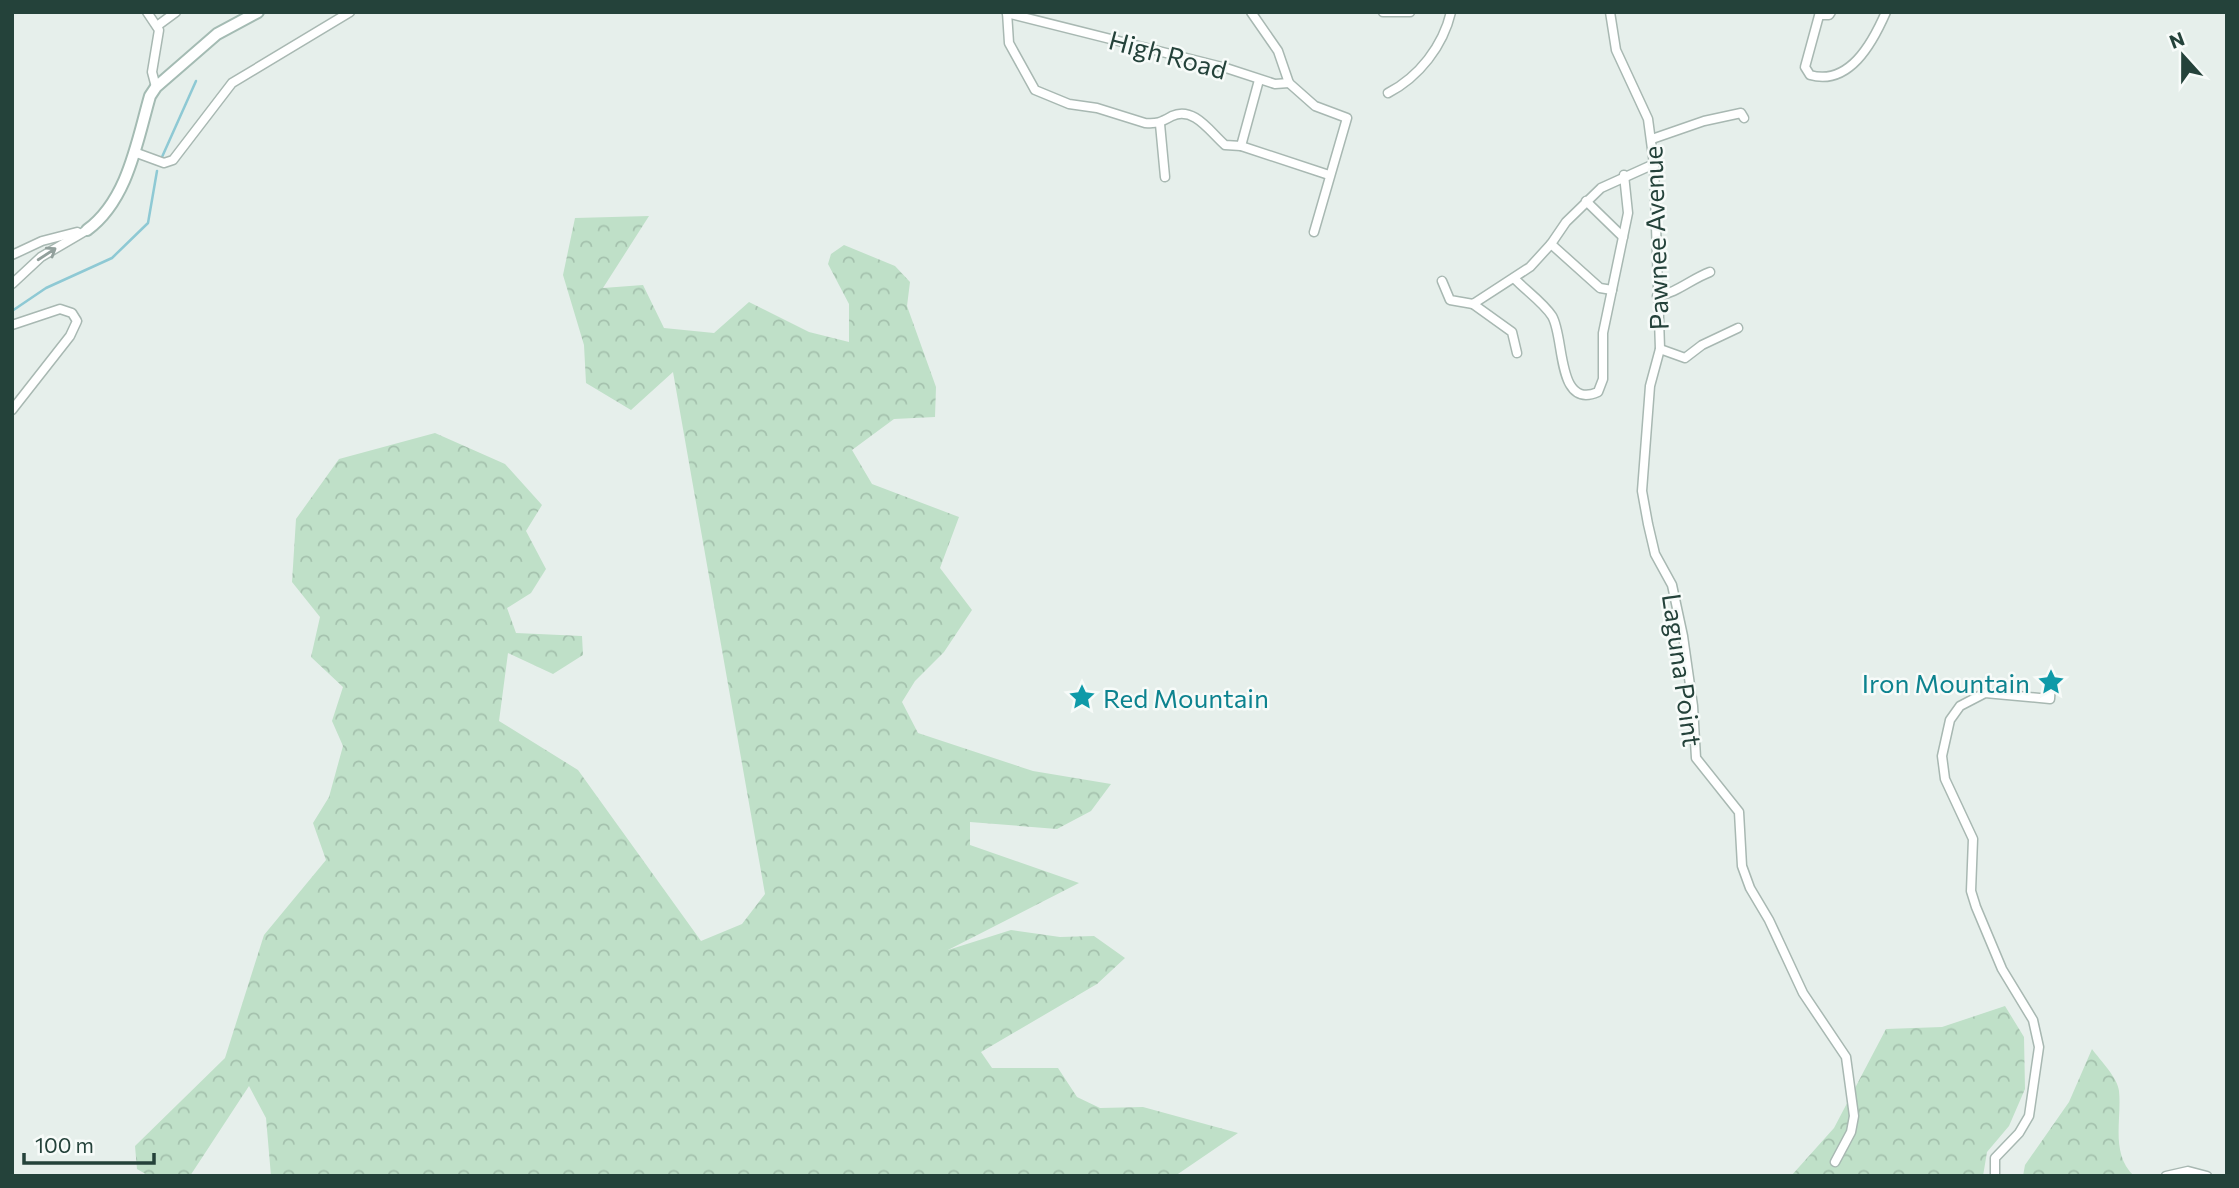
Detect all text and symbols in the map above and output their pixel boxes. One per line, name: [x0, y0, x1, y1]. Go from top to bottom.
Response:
north arrow: [2148, 21, 2218, 91]
street label: High Road: [1106, 23, 1230, 85]
text: N: [2166, 26, 2188, 53]
street label: Pawnee Avenue: [1636, 145, 1674, 331]
one-way arrow: [37, 246, 56, 261]
street label: Laguna Point: [1657, 591, 1709, 749]
place label: Iron Mountain: [1862, 667, 2030, 698]
place icon: Iron Mountain: [2036, 667, 2066, 697]
place icon: Red Mountain: [1067, 682, 1097, 712]
place label: Red Mountain: [1103, 682, 1269, 713]
scale bar: [24, 1122, 154, 1166]
text: 100 m: [35, 1132, 94, 1157]

